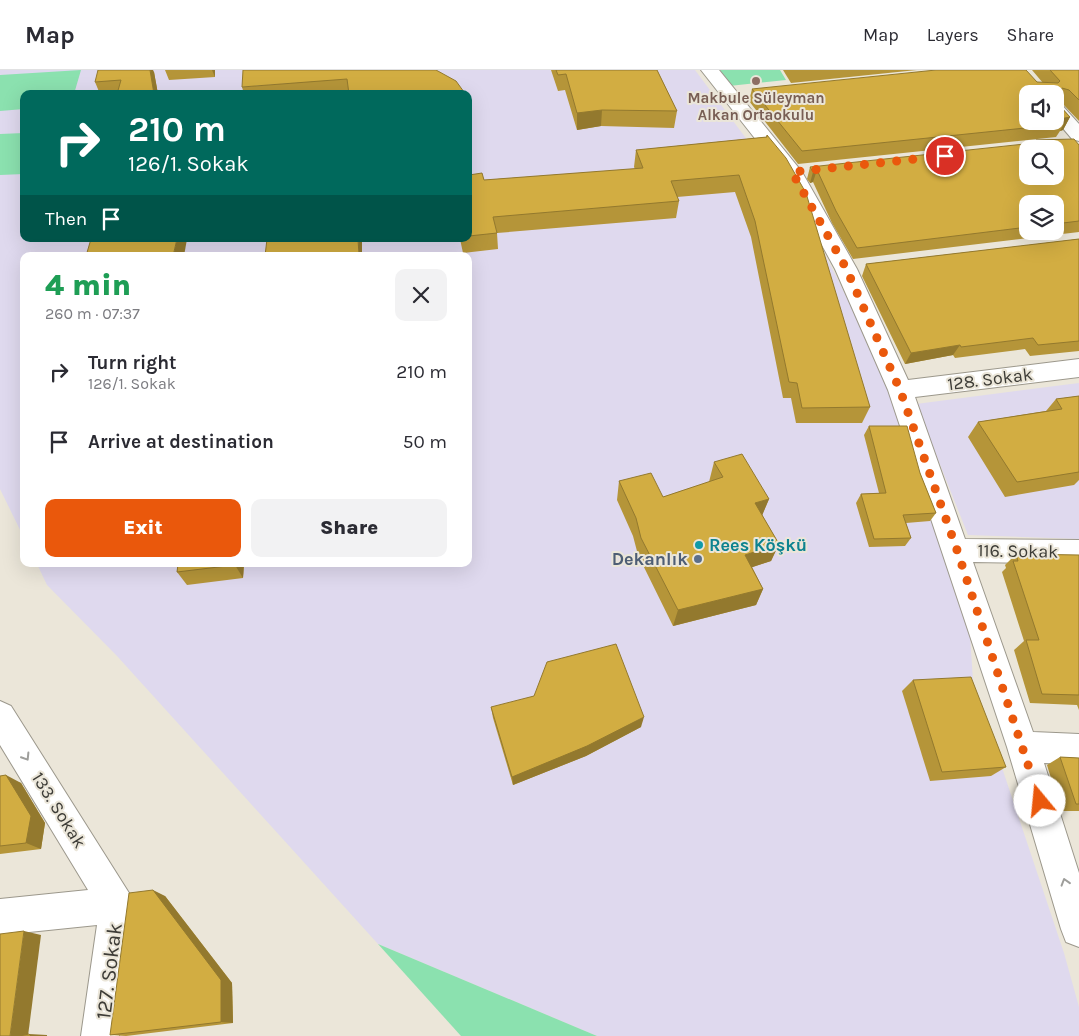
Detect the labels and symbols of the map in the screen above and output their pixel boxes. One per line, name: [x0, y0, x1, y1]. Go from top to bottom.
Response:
marker: Makbule Süleyman Alkan Ortaokulu: [750, 75, 762, 87]
place label: Makbule Süleyman Alkan Ortaokulu: [687, 89, 825, 124]
pin: [924, 135, 966, 177]
street label: 128. Sokak: [946, 363, 1034, 395]
place label: Rees Köşkü: [709, 534, 807, 556]
marker: Rees Köşkü: [693, 539, 705, 551]
street label: 116. Sokak: [978, 539, 1058, 563]
place label: Dekanlık: [612, 548, 688, 570]
marker: Dekanlık: [692, 553, 704, 565]
one-way arrow: [19, 752, 29, 761]
street label: 133. Sokak: [27, 768, 91, 852]
position arrow: [1013, 774, 1065, 826]
one-way arrow: [1060, 878, 1070, 887]
street label: 127. Sokak: [91, 921, 127, 1021]

